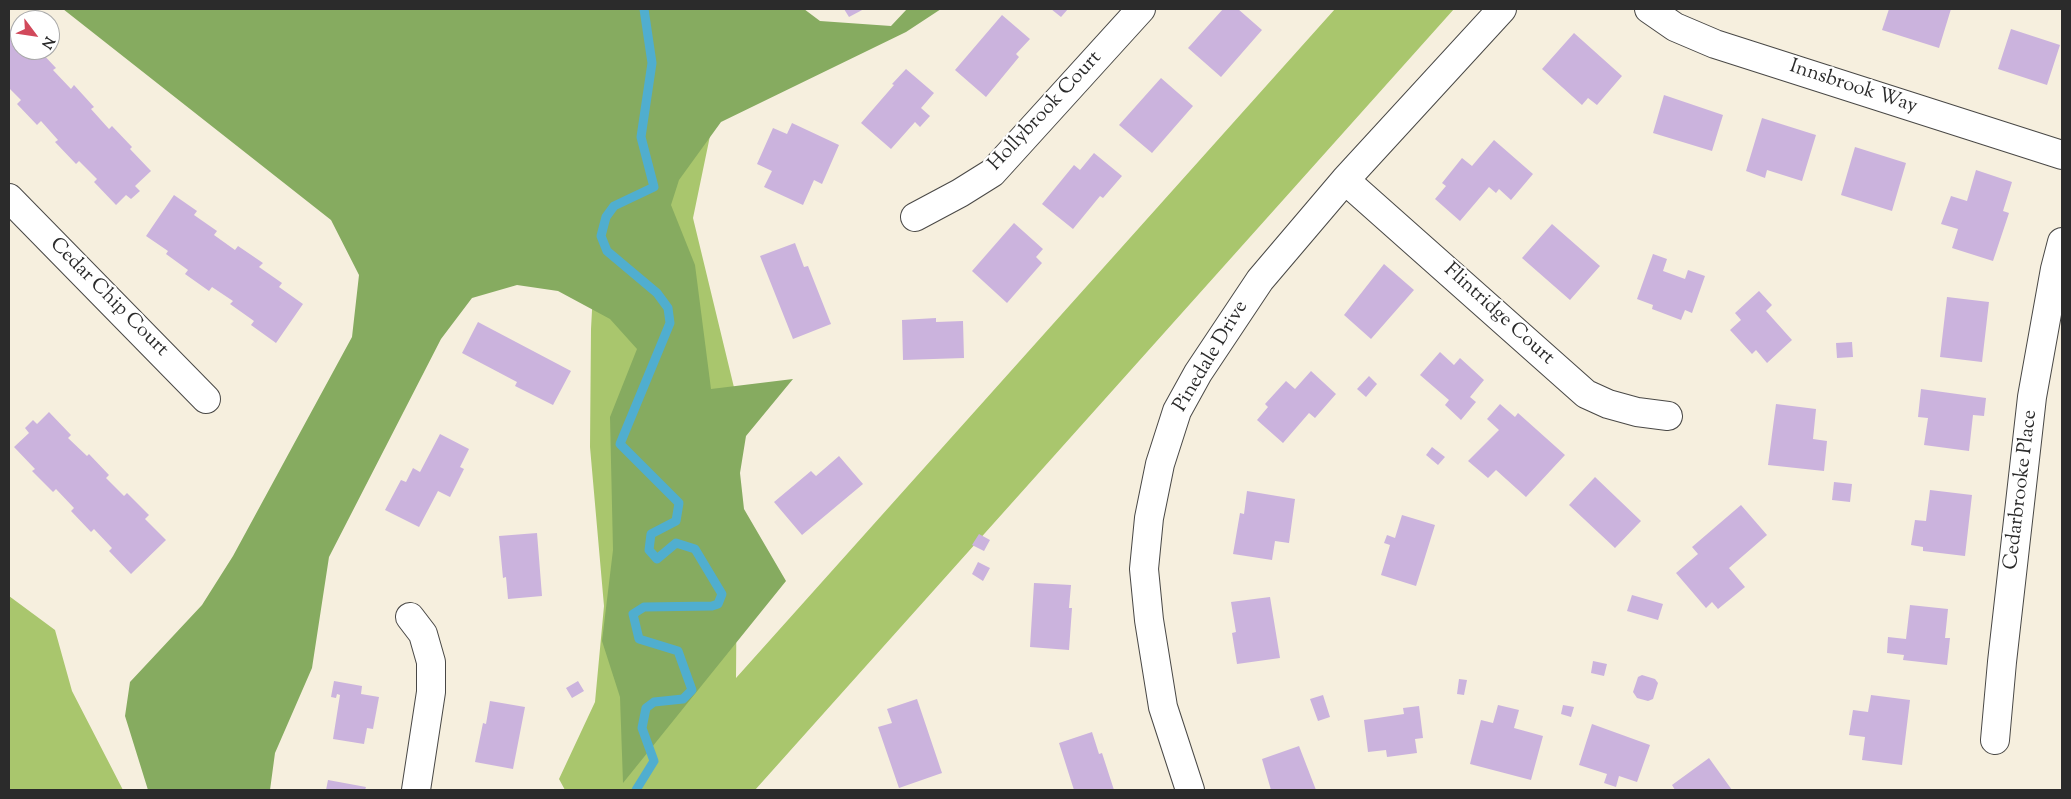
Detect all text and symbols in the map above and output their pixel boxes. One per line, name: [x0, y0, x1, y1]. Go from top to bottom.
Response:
north arrow: [10, 10, 60, 60]
text: N: [36, 32, 58, 52]
street label: Hollybrook Court: [984, 47, 1108, 177]
street label: Innsbrook Way: [1786, 56, 1920, 120]
street label: Cedar Chip Court: [44, 234, 172, 362]
street label: Flintridge Court: [1438, 259, 1558, 371]
street label: Pinedale Drive: [1169, 297, 1255, 417]
street label: Cedarbrooke Place: [2000, 409, 2044, 571]

